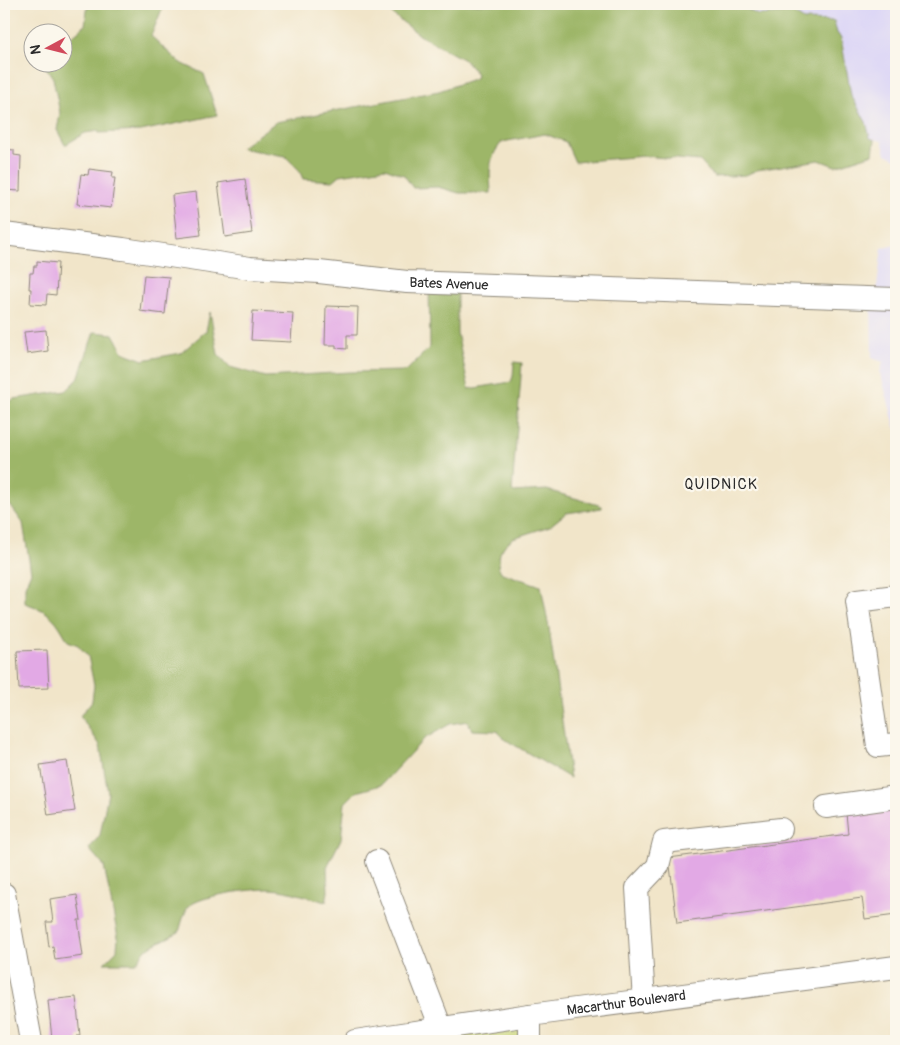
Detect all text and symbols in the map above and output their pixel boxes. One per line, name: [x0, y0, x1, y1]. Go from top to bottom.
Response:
north arrow: [22, 22, 72, 72]
text: N: [27, 44, 45, 55]
street label: Bates Avenue: [409, 274, 489, 293]
district label: QUIDNICK: [684, 475, 758, 494]
street label: Macarthur Boulevard: [566, 986, 687, 1019]

